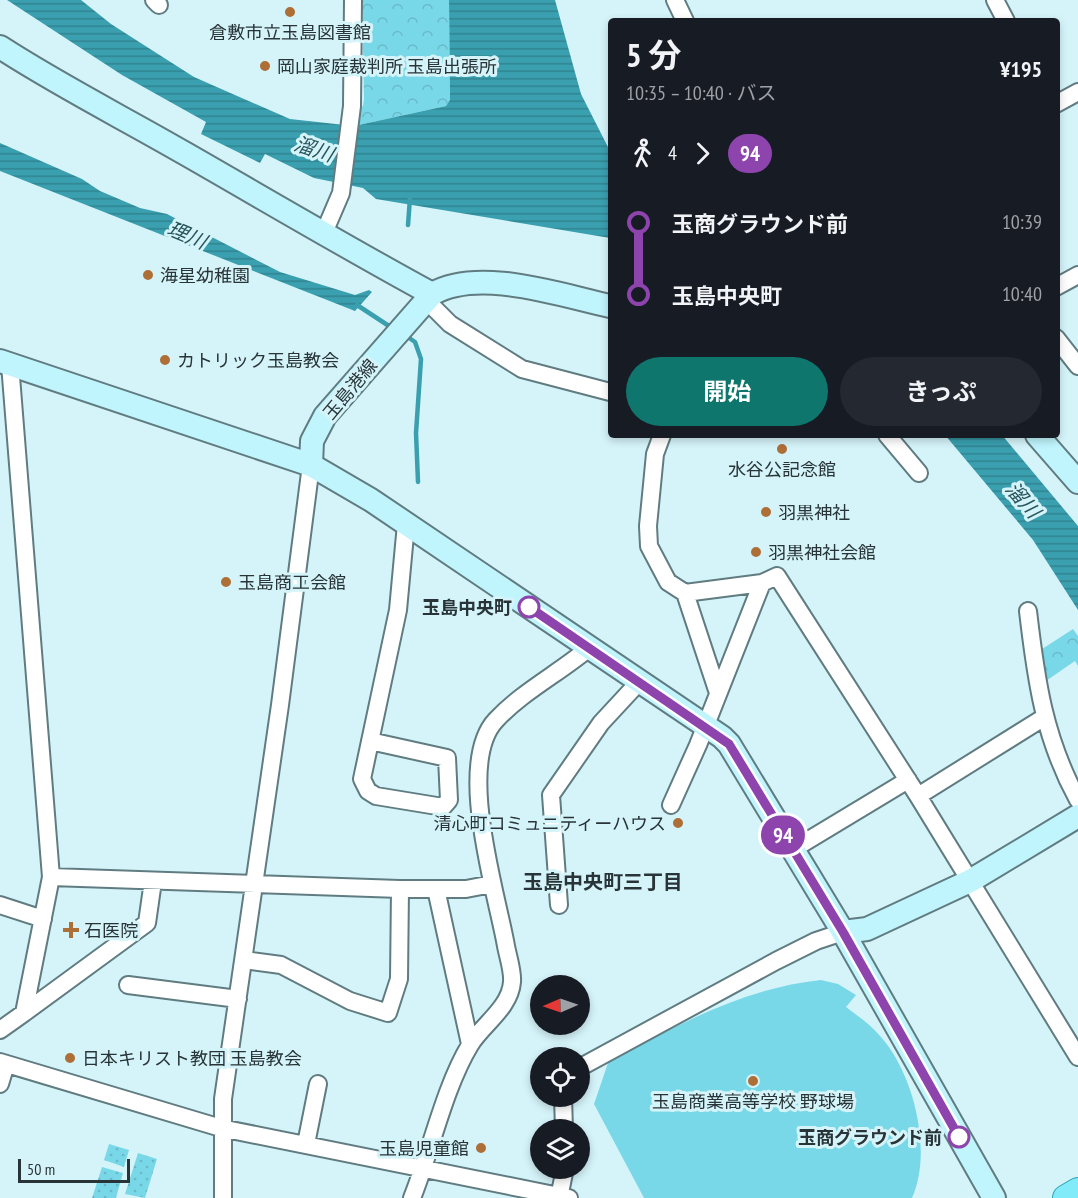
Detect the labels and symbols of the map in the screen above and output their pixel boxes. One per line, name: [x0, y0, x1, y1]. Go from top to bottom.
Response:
marker: 倉敷市立玉島図書館: [283, 5, 297, 19]
place label: 倉敷市立玉島図書館: [209, 21, 371, 44]
place label: 岡山家庭裁判所 玉島出張所: [277, 55, 497, 78]
marker: 岡山家庭裁判所 玉島出張所: [258, 59, 272, 73]
water label: 溜川: [291, 130, 339, 168]
water label: 理川: [164, 215, 212, 256]
place label: 海星幼稚園: [160, 264, 250, 287]
marker: 海星幼稚園: [141, 268, 155, 282]
place label: カトリック玉島教会: [177, 349, 339, 372]
marker: カトリック玉島教会: [158, 353, 172, 367]
street label: 玉島港線: [318, 354, 382, 424]
marker: 水谷公記念館: [775, 442, 789, 456]
place label: 水谷公記念館: [728, 458, 836, 481]
water label: 溜川: [1000, 476, 1047, 525]
place label: 羽黒神社: [778, 501, 850, 524]
marker: 羽黒神社: [759, 505, 773, 519]
place label: 羽黒神社会館: [768, 541, 876, 564]
marker: 羽黒神社会館: [749, 545, 763, 559]
place label: 玉島商工会館: [238, 571, 346, 594]
marker: 玉島商工会館: [219, 575, 233, 589]
place label: 玉島中央町: [422, 596, 512, 619]
marker: 玉島中央町: [518, 596, 540, 618]
place label: 清心町コミュニティーハウス: [433, 812, 666, 835]
marker: 清心町コミュニティーハウス: [671, 816, 685, 830]
line badge: 94: [756, 816, 810, 854]
district label: 玉島中央町三丁目: [523, 869, 683, 895]
place label: 石医院: [84, 919, 138, 942]
marker: 石医院: [62, 921, 80, 939]
north arrow: [530, 975, 590, 1035]
place label: 日本キリスト教団 玉島教会: [82, 1047, 302, 1070]
marker: 日本キリスト教団 玉島教会: [63, 1051, 77, 1065]
marker: 玉島商業高等学校 野球場: [746, 1074, 760, 1088]
place label: 玉島商業高等学校 野球場: [652, 1090, 854, 1113]
place label: 玉商グラウンド前: [798, 1126, 942, 1149]
marker: 玉商グラウンド前: [948, 1126, 970, 1148]
place label: 玉島児童館: [379, 1137, 469, 1160]
marker: 玉島児童館: [474, 1141, 488, 1155]
scale bar: [18, 1156, 130, 1184]

